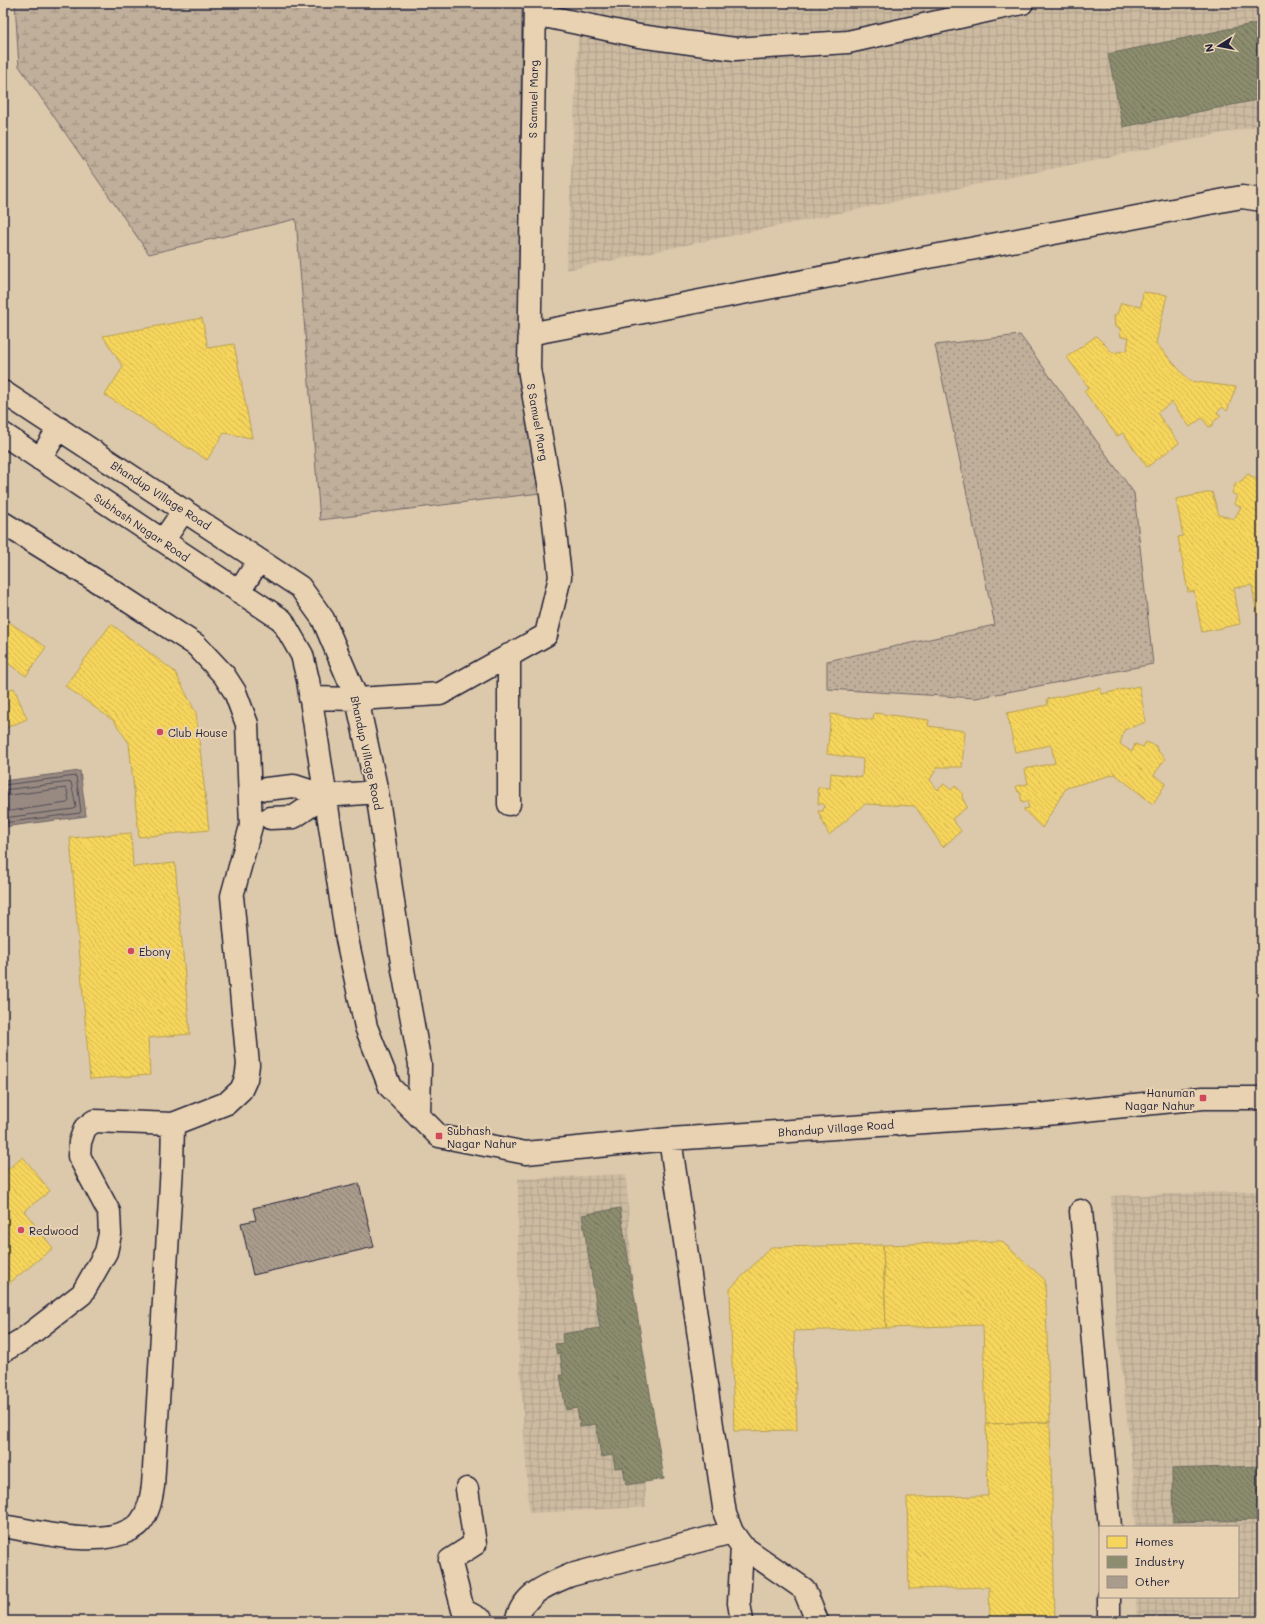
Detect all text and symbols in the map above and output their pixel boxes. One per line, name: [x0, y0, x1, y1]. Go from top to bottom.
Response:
north arrow: [1199, 26, 1239, 66]
text: N: [1201, 42, 1217, 54]
street label: S Samuel Marg: [525, 60, 541, 138]
street label: S Samuel Marg: [524, 382, 552, 462]
street label: Bhandup Village Road: [108, 457, 214, 533]
street label: Subhash Nagar Road: [91, 489, 193, 565]
street label: Bhandup Village Road: [348, 695, 386, 811]
place label: Club House: [168, 725, 228, 740]
marker: Club House: [155, 727, 165, 737]
place label: Ebony: [139, 944, 171, 959]
marker: Ebony: [126, 946, 136, 956]
place label: Hanuman Nagar Nahur: [1125, 1085, 1195, 1113]
marker: Hanuman Nagar Nahur: [1198, 1093, 1208, 1103]
street label: Bhandup Village Road: [778, 1116, 895, 1140]
place label: Subhash Nagar Nahur: [447, 1123, 517, 1151]
marker: Subhash Nagar Nahur: [434, 1131, 444, 1141]
place label: Redwood: [29, 1223, 78, 1238]
marker: Redwood: [16, 1225, 26, 1235]
legend: [1099, 1526, 1239, 1598]
text: Homes: [1135, 1533, 1174, 1549]
text: Industry: [1135, 1553, 1184, 1569]
text: Other: [1135, 1573, 1170, 1589]

